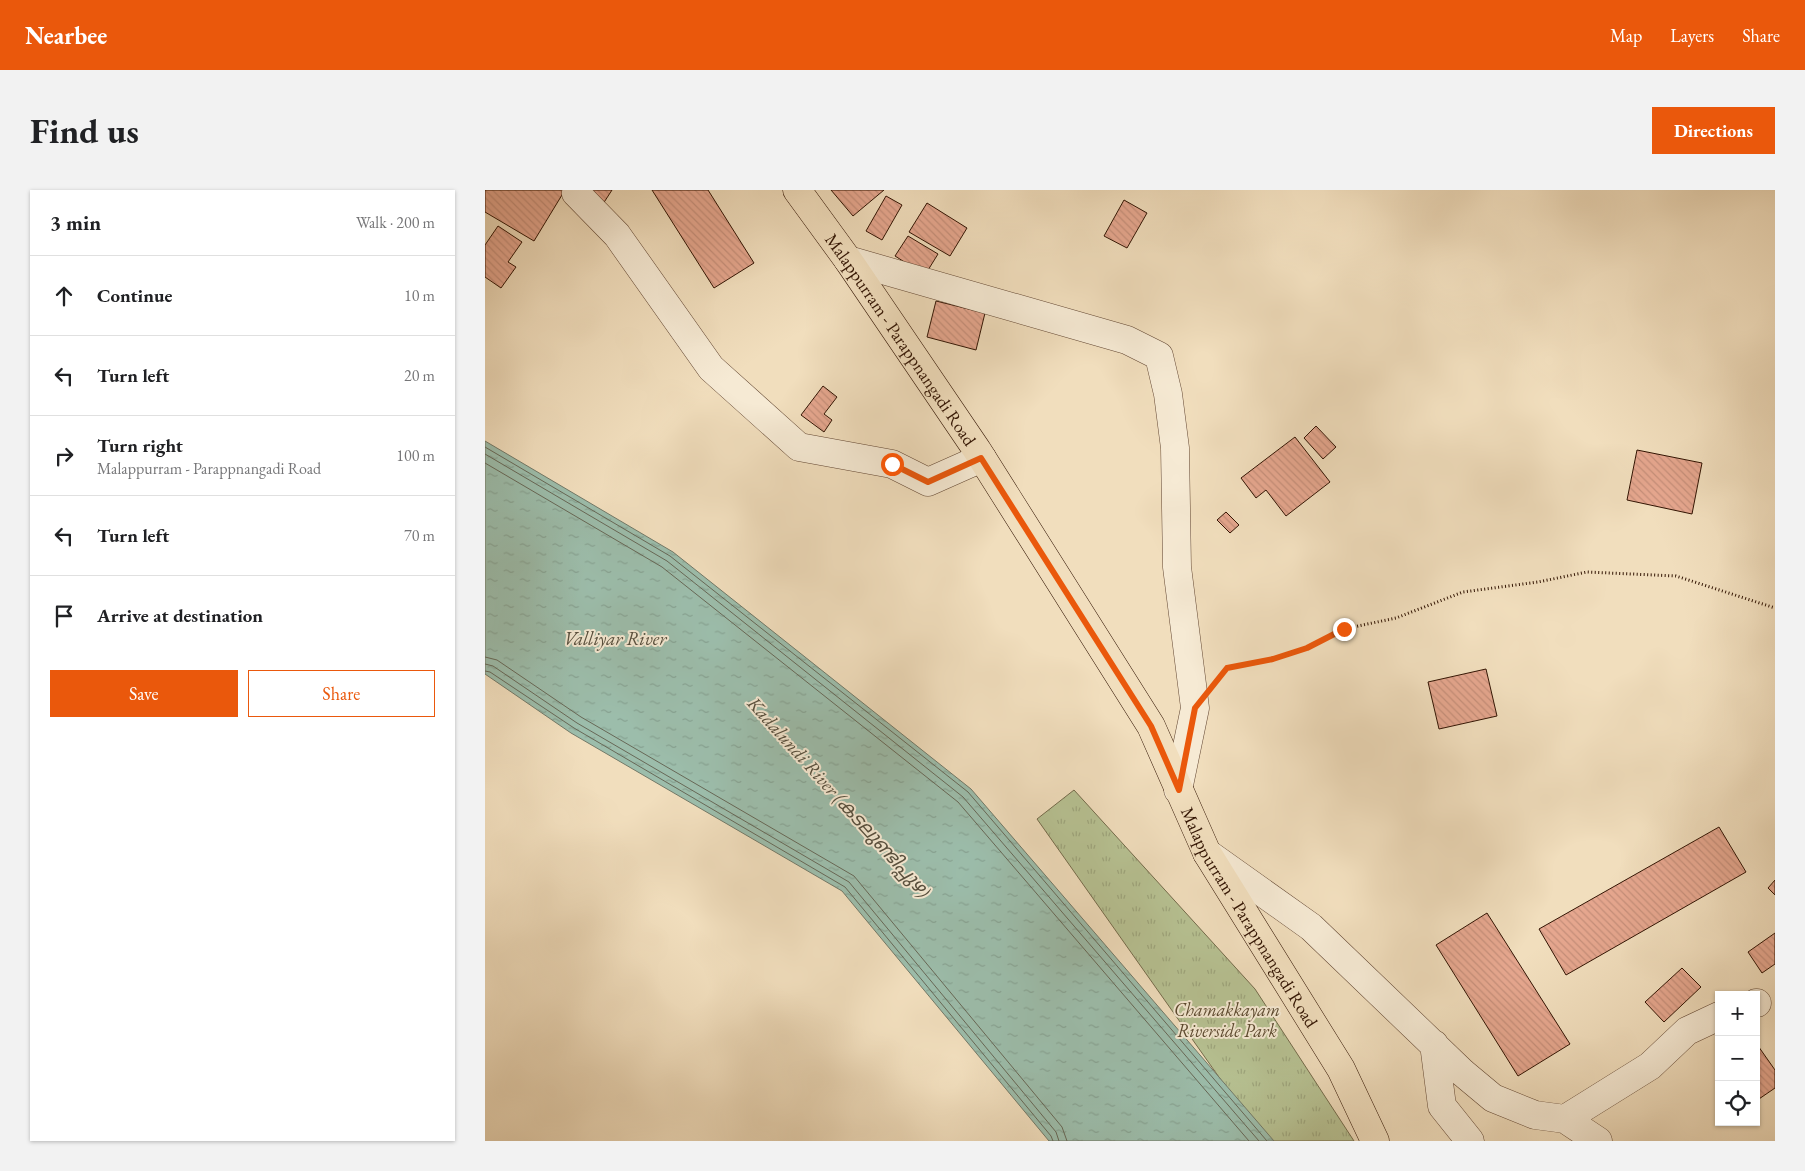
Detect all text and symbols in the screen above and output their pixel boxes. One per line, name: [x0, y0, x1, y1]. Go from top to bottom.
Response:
text: Nearbee: [25, 20, 107, 51]
text: Map: [1610, 24, 1642, 47]
text: Layers: [1670, 24, 1714, 47]
text: Share: [1742, 24, 1780, 47]
button: Directions: [1652, 107, 1775, 154]
text: Find us: [30, 108, 139, 153]
text: 3 min: [50, 209, 101, 236]
text: Walk · 200 m: [356, 212, 435, 233]
street label: Malappurram - Parappnangadi Road: [821, 228, 982, 451]
icon: ahead: [50, 282, 78, 310]
text: Continue: [97, 283, 172, 308]
text: 10 m: [404, 285, 435, 306]
icon: left: [50, 362, 78, 390]
text: Turn left: [97, 363, 169, 388]
text: 20 m: [404, 365, 435, 386]
text: Turn right: [97, 433, 183, 458]
icon: right: [50, 442, 78, 470]
text: 100 m: [396, 445, 435, 466]
route start: [881, 453, 904, 476]
text: Malappurram - Parappnangadi Road: [97, 458, 321, 479]
icon: left: [50, 522, 78, 550]
text: Turn left: [97, 523, 169, 548]
text: 70 m: [404, 525, 435, 546]
icon: arrive: [50, 602, 78, 630]
text: Arrive at destination: [97, 603, 263, 628]
route end: [1333, 618, 1356, 641]
water label: Valliyar River: [564, 626, 667, 651]
button: Save: [50, 670, 238, 717]
button: Share: [248, 670, 435, 717]
water label: Kadalundi River (കടലുണ്ടിപ്പുഴ): [741, 690, 936, 904]
street label: Malappurram - Parappnangadi Road: [1177, 803, 1324, 1032]
map controls: [1715, 991, 1760, 1126]
button: +: [1715, 991, 1760, 1036]
park label: Chamakkayam Riverside Park: [1174, 998, 1280, 1042]
button: −: [1715, 1036, 1760, 1081]
button: locate: [1715, 1081, 1760, 1126]

